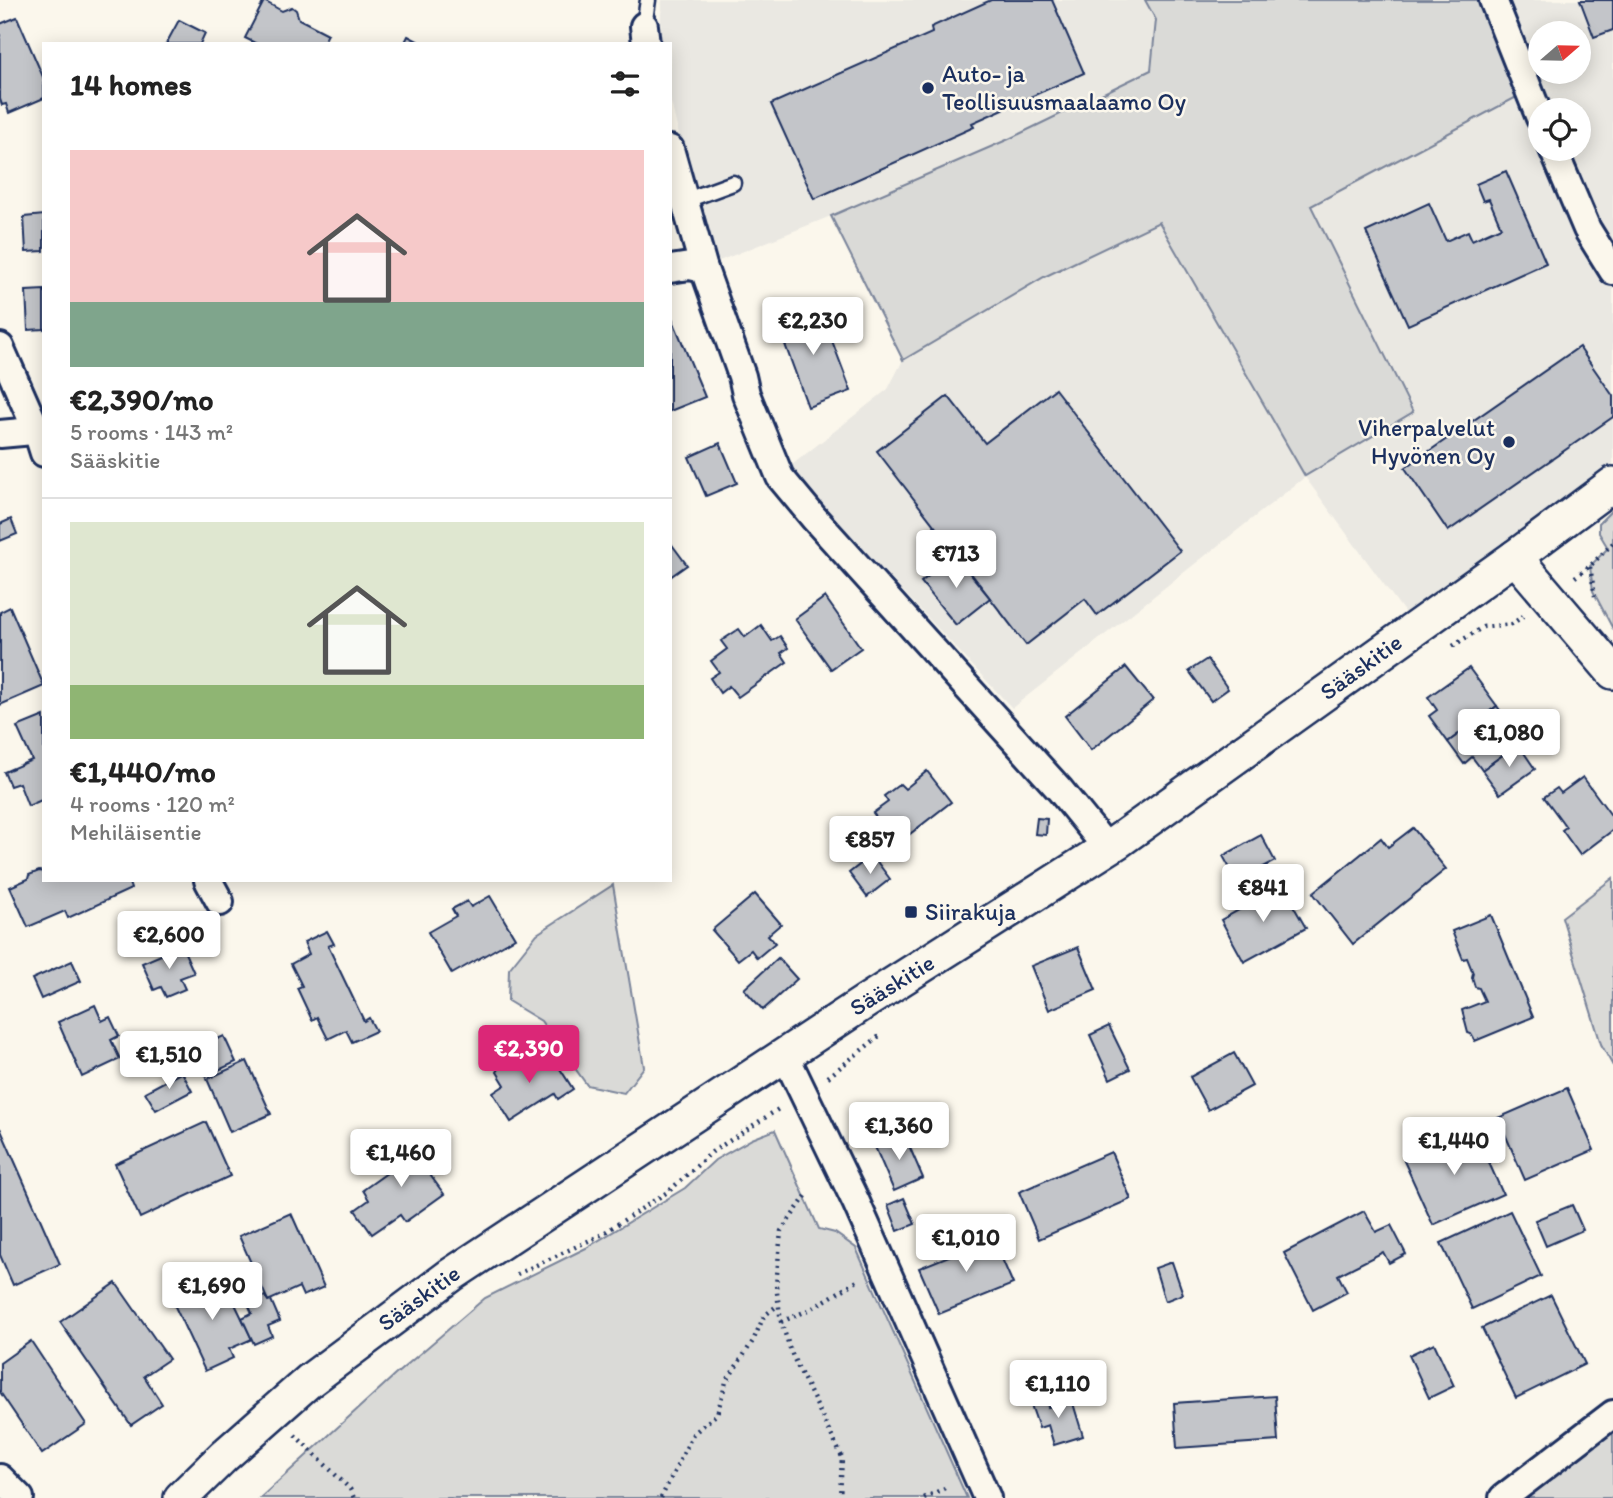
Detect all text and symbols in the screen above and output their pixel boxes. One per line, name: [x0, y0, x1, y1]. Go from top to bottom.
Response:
north arrow: [1528, 21, 1591, 84]
map controls: [1528, 21, 1591, 161]
place label: Auto- ja Teollisuusmaalaamo Oy: [942, 59, 1186, 116]
icon: filters: [606, 65, 644, 103]
text: 14 homes: [70, 66, 192, 103]
marker: Auto- ja Teollisuusmaalaamo Oy: [920, 80, 936, 96]
button: locate: [1528, 98, 1591, 161]
icon: home: [294, 195, 420, 321]
pin: €2,230: [756, 298, 870, 357]
text: €2,230: [778, 306, 848, 334]
text: €2,390/mo: [70, 381, 214, 418]
place label: Viherpalvelut Hyvönen Oy: [1358, 413, 1495, 470]
text: 5 rooms · 143 m²: [70, 418, 233, 446]
marker: Viherpalvelut Hyvönen Oy: [1501, 434, 1517, 450]
text: Sääskitie: [70, 446, 160, 474]
pin: €713: [915, 530, 997, 590]
text: €713: [932, 539, 980, 567]
icon: home: [294, 567, 420, 693]
street label: Sääskitie: [1314, 627, 1407, 706]
pin: €1,080: [1452, 710, 1566, 769]
text: €1,080: [1474, 718, 1544, 746]
text: €1,440/mo: [70, 753, 216, 790]
text: 4 rooms · 120 m²: [70, 790, 235, 818]
pin: €857: [829, 816, 911, 876]
text: Mehiläisentie: [70, 818, 202, 846]
text: €857: [845, 825, 895, 853]
pin: €841: [1222, 864, 1304, 924]
text: €841: [1238, 873, 1288, 901]
place label: Siirakuja: [925, 897, 1016, 926]
marker: Siirakuja: [903, 904, 919, 920]
pin: €2,600: [112, 912, 226, 971]
text: €2,600: [133, 920, 205, 948]
street label: Sääskitie: [844, 947, 939, 1022]
pin: €2,390: [472, 1026, 586, 1085]
pin: €1,510: [112, 1032, 226, 1091]
text: €2,390: [494, 1034, 564, 1062]
text: €1,510: [136, 1040, 202, 1068]
pin: €1,360: [842, 1102, 956, 1162]
text: €1,360: [865, 1111, 933, 1139]
pin: €1,440: [1397, 1118, 1511, 1177]
text: €1,440: [1418, 1126, 1490, 1154]
pin: €1,460: [344, 1130, 458, 1189]
text: €1,460: [366, 1138, 436, 1166]
pin: €1,010: [909, 1214, 1023, 1274]
text: €1,010: [932, 1223, 1000, 1251]
street label: Sääskitie: [372, 1258, 465, 1337]
pin: €1,690: [155, 1262, 269, 1322]
text: €1,690: [178, 1271, 246, 1299]
pin: €1,110: [1001, 1360, 1115, 1420]
text: €1,110: [1026, 1369, 1090, 1397]

